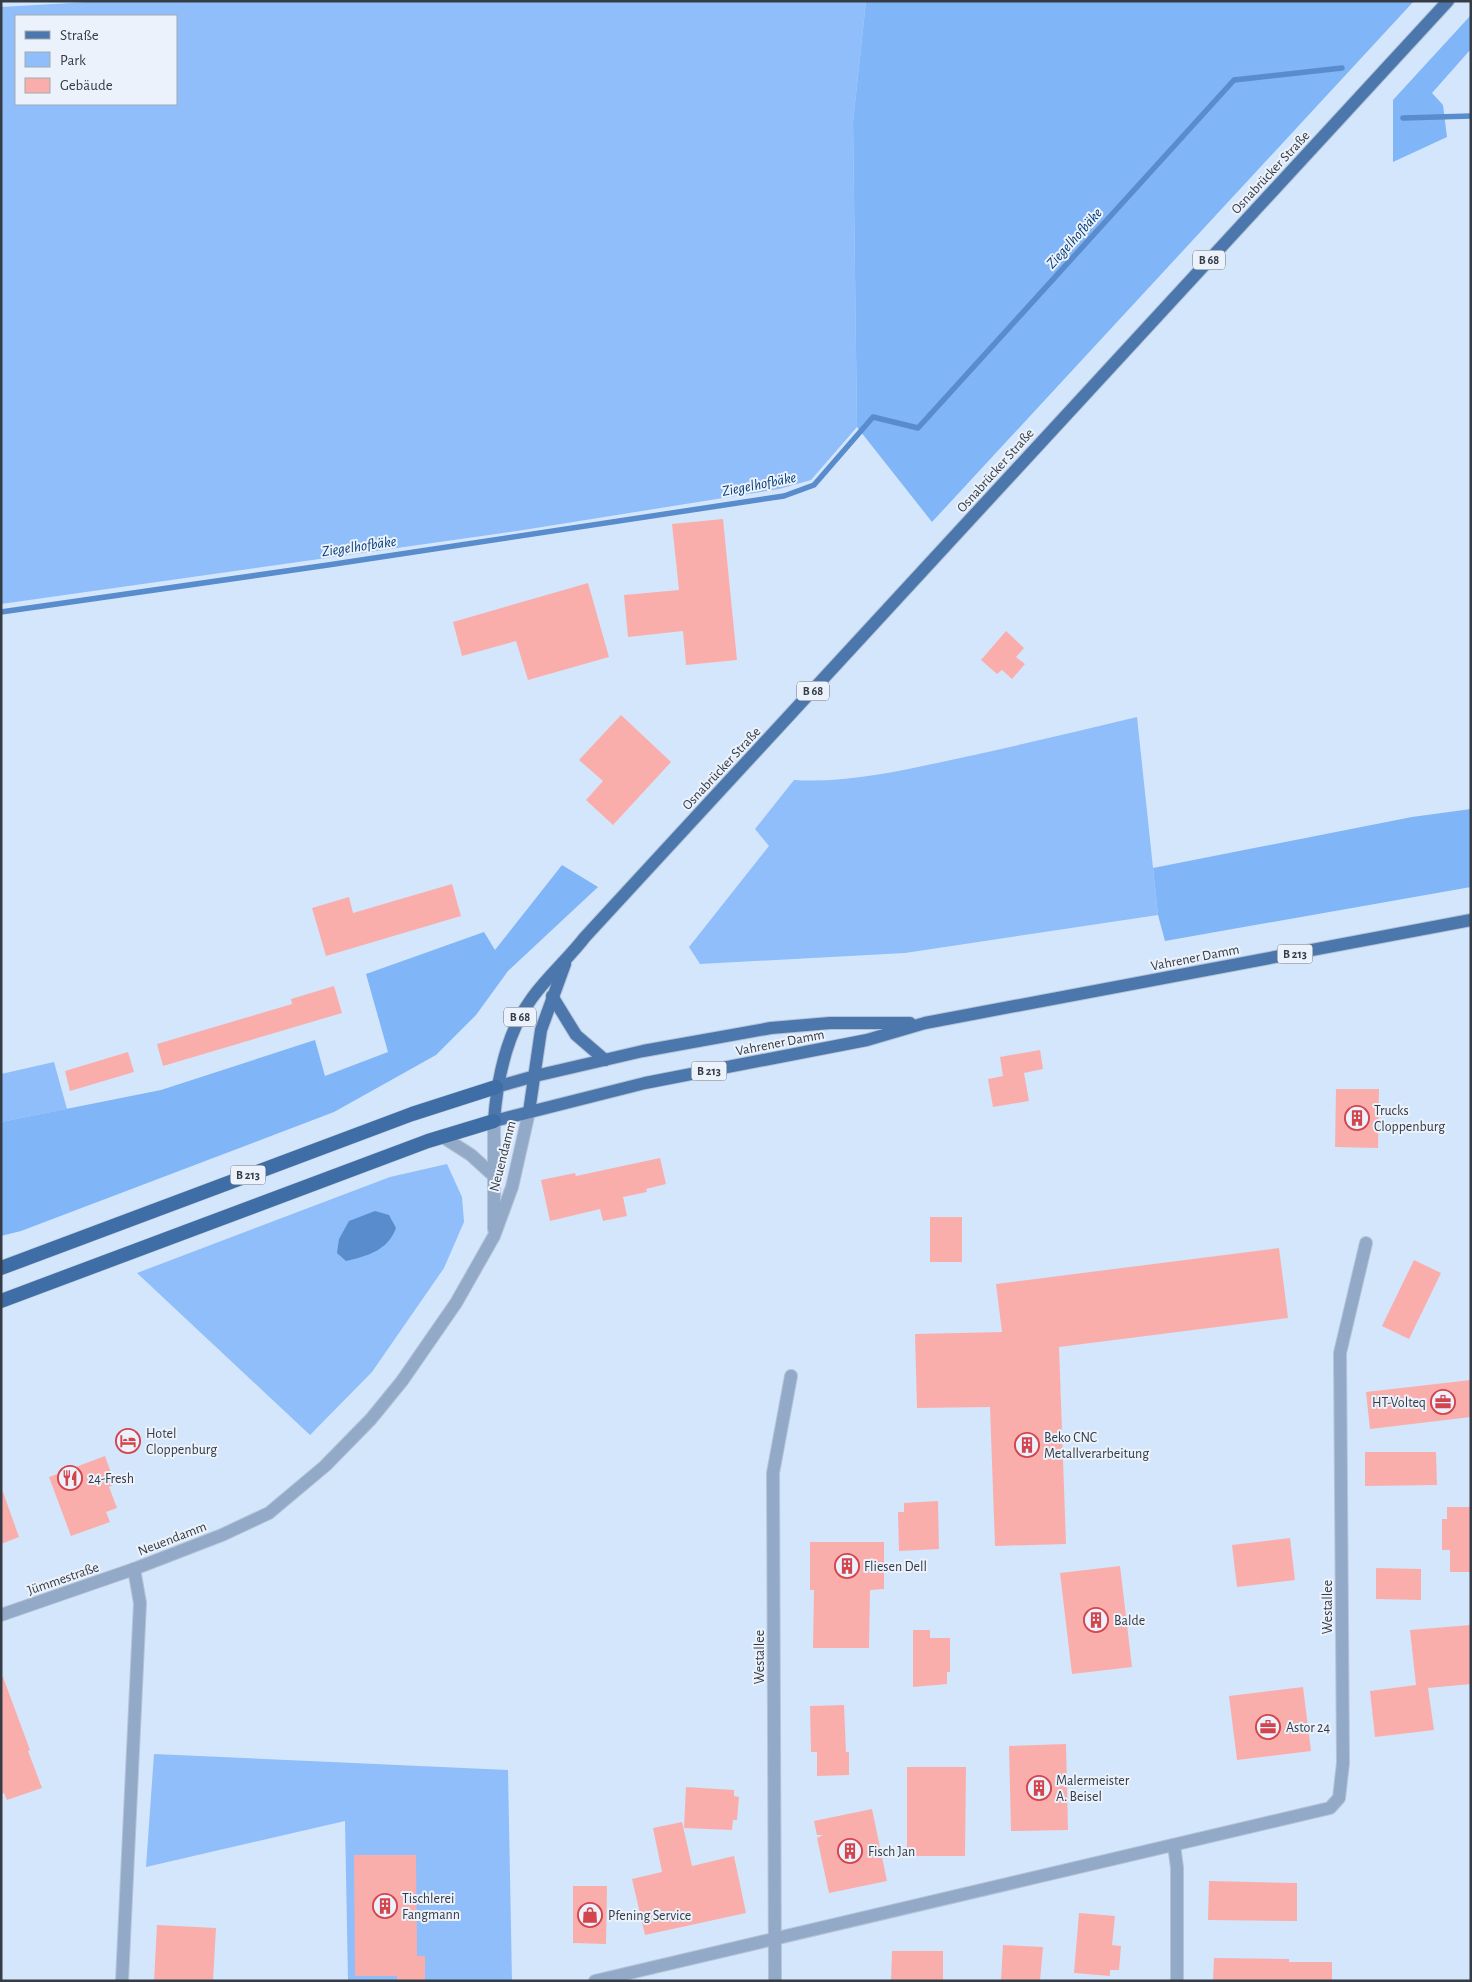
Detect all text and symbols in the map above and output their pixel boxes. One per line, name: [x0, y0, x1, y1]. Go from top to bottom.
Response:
legend: [15, 15, 178, 105]
text: Straße: [60, 28, 99, 43]
text: Park: [60, 53, 86, 68]
text: Gebäude: [60, 78, 113, 93]
street label: Osnabrücker Straße: [1229, 129, 1312, 217]
water label: Ziegelhofbäke: [1044, 205, 1105, 271]
road number: B 68: [1193, 250, 1225, 270]
street label: Osnabrücker Straße: [955, 426, 1037, 515]
water label: Ziegelhofbäke: [721, 470, 798, 499]
water label: Ziegelhofbäke: [321, 534, 398, 559]
road number: B 68: [797, 681, 829, 700]
street label: Osnabrücker Straße: [680, 725, 763, 813]
street label: Vahrener Damm: [1150, 943, 1241, 973]
road number: B 213: [1278, 944, 1312, 964]
road number: B 68: [504, 1008, 536, 1026]
street label: Vahrener Damm: [735, 1028, 826, 1058]
road number: B 213: [692, 1062, 726, 1080]
place label: Trucks Cloppenburg: [1374, 1104, 1445, 1134]
building icon: Trucks Cloppenburg: [1344, 1105, 1370, 1131]
street label: Neuendamm: [487, 1119, 519, 1193]
road number: B 213: [230, 1166, 266, 1184]
office icon: HT-Volteq: [1430, 1389, 1456, 1415]
place label: HT-Volteq: [1372, 1396, 1426, 1410]
place label: Hotel Cloppenburg: [146, 1427, 217, 1457]
hotel icon: Hotel Cloppenburg: [115, 1428, 141, 1454]
place label: Beko CNC Metallverarbeitung: [1044, 1431, 1149, 1461]
building icon: Beko CNC Metallverarbeitung: [1014, 1432, 1040, 1458]
restaurant icon: 24-Fresh: [57, 1465, 83, 1491]
place label: 24-Fresh: [88, 1472, 134, 1486]
street label: Neuendamm: [136, 1519, 209, 1558]
building icon: Fliesen Dell: [834, 1553, 860, 1579]
street label: Jümmestraße: [26, 1560, 101, 1598]
place label: Fliesen Dell: [864, 1560, 927, 1574]
street label: Westallee: [1321, 1580, 1335, 1634]
building icon: Balde: [1083, 1607, 1109, 1633]
place label: Balde: [1114, 1614, 1145, 1628]
street label: Westallee: [753, 1630, 767, 1684]
office icon: Astor 24: [1255, 1714, 1281, 1740]
place label: Astor 24: [1286, 1721, 1330, 1735]
place label: Malermeister A. Beisel: [1056, 1774, 1130, 1804]
building icon: Malermeister A. Beisel: [1026, 1775, 1052, 1801]
building icon: Fisch Jan: [837, 1838, 863, 1864]
place label: Fisch Jan: [868, 1845, 915, 1859]
place label: Tischlerei Fangmann: [402, 1892, 460, 1922]
building icon: Tischlerei Fangmann: [372, 1893, 398, 1919]
shop icon: Pfening Service: [577, 1902, 603, 1928]
place label: Pfening Service: [608, 1909, 691, 1923]

